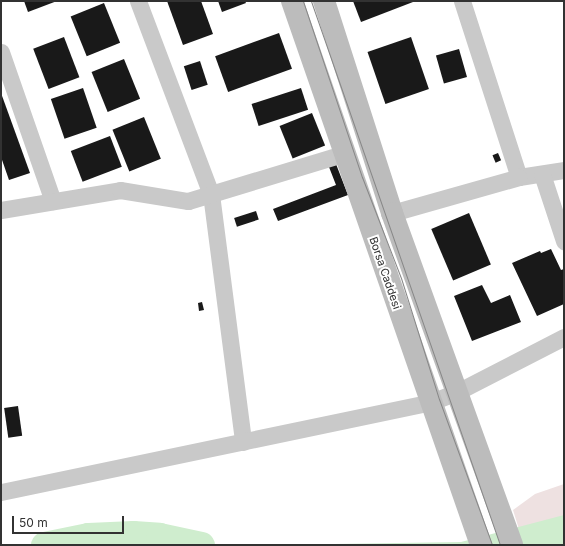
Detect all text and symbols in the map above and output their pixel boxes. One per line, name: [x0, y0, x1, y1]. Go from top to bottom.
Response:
street label: Borsa Caddesi: [366, 235, 404, 311]
scale bar: [14, 508, 126, 534]
text: 50 m: [19, 515, 48, 530]

